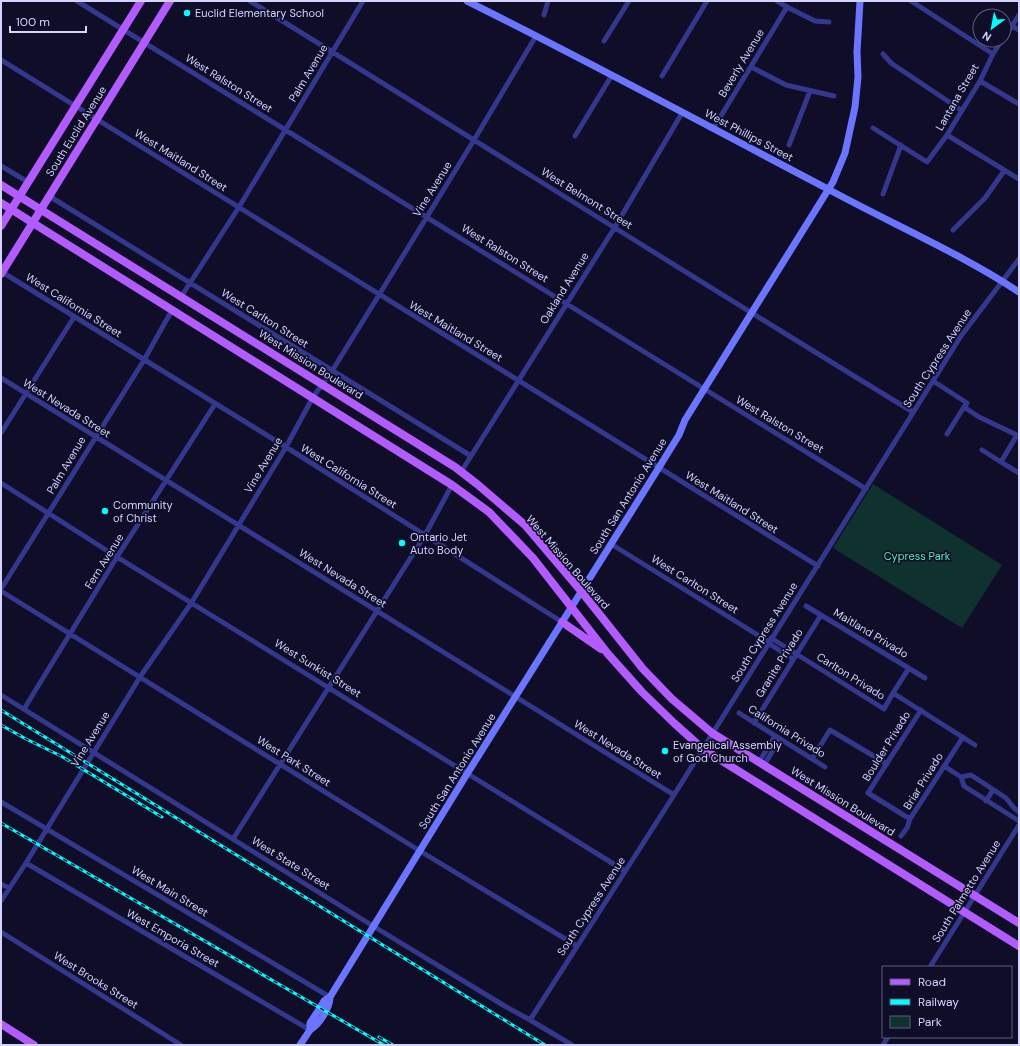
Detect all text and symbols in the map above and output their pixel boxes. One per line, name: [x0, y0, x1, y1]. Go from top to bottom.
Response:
place label: Euclid Elementary School: [195, 6, 324, 20]
scale bar: [10, 8, 86, 34]
marker: Euclid Elementary School: [182, 8, 192, 18]
north arrow: [972, 8, 1012, 48]
text: 100 m: [16, 14, 50, 30]
street label: Beverly Avenue: [715, 26, 767, 100]
text: N: [980, 28, 994, 45]
street label: Palm Avenue: [285, 42, 331, 104]
street label: West Ralston Street: [183, 51, 275, 115]
street label: Lantana Street: [932, 61, 982, 133]
street label: South Euclid Avenue: [43, 83, 109, 179]
street label: West Phillips Street: [702, 106, 796, 164]
street label: West Maitland Street: [132, 126, 230, 194]
street label: Vine Avenue: [409, 159, 455, 219]
street label: West Belmont Street: [539, 164, 635, 232]
street label: West Ralston Street: [459, 221, 551, 285]
street label: Oakland Avenue: [536, 250, 592, 326]
street label: West California Street: [23, 270, 125, 340]
street label: West Carlton Street: [219, 285, 311, 351]
street label: West Maitland Street: [407, 297, 505, 365]
street label: South Cypress Avenue: [900, 306, 974, 410]
street label: West Mission Boulevard: [256, 326, 366, 402]
street label: West Nevada Street: [20, 375, 114, 441]
street label: West Ralston Street: [734, 392, 826, 456]
street label: Palm Avenue: [43, 434, 89, 496]
street label: Vine Avenue: [241, 434, 285, 496]
street label: South San Antonio Avenue: [586, 435, 670, 557]
street label: West California Street: [298, 441, 400, 511]
street label: West Maitland Street: [683, 468, 781, 536]
place label: Community of Christ: [113, 498, 173, 525]
marker: Community of Christ: [100, 506, 110, 516]
street label: West Mission Boulevard: [523, 512, 613, 612]
place label: Ontario Jet Auto Body: [410, 530, 467, 557]
street label: Fern Avenue: [81, 531, 127, 591]
marker: Ontario Jet Auto Body: [397, 538, 407, 548]
street label: West Nevada Street: [296, 545, 390, 611]
park label: Cypress Park: [884, 549, 951, 563]
street label: West Carlton Street: [649, 551, 741, 617]
street label: South Cypress Avenue: [728, 579, 800, 685]
street label: Maitland Privado: [831, 605, 911, 661]
street label: Granite Privado: [752, 626, 806, 700]
street label: West Sunkist Street: [272, 636, 364, 700]
street label: Carlton Privado: [814, 649, 888, 703]
street label: California Privado: [746, 701, 828, 761]
street label: Boulder Privado: [859, 708, 913, 784]
street label: Vine Avenue: [67, 709, 113, 769]
street label: South San Antonio Avenue: [415, 710, 499, 832]
street label: West Nevada Street: [571, 716, 665, 782]
street label: West Park Street: [254, 733, 334, 789]
place label: Evangelical Assembly of God Church: [673, 738, 782, 765]
marker: Evangelical Assembly of God Church: [660, 746, 670, 756]
street label: Briar Privado: [900, 750, 946, 812]
street label: West Mission Boulevard: [788, 763, 898, 839]
street label: West State Street: [249, 833, 333, 893]
street label: South Palmetto Avenue: [929, 837, 1003, 945]
street label: South Cypress Avenue: [554, 854, 628, 958]
street label: West Main Street: [129, 863, 211, 919]
street label: West Emporia Street: [124, 906, 222, 970]
street label: West Brooks Street: [51, 948, 141, 1012]
legend: [882, 966, 1012, 1038]
text: Road: [918, 974, 946, 990]
text: Railway: [918, 994, 959, 1010]
text: Park: [918, 1014, 942, 1030]

